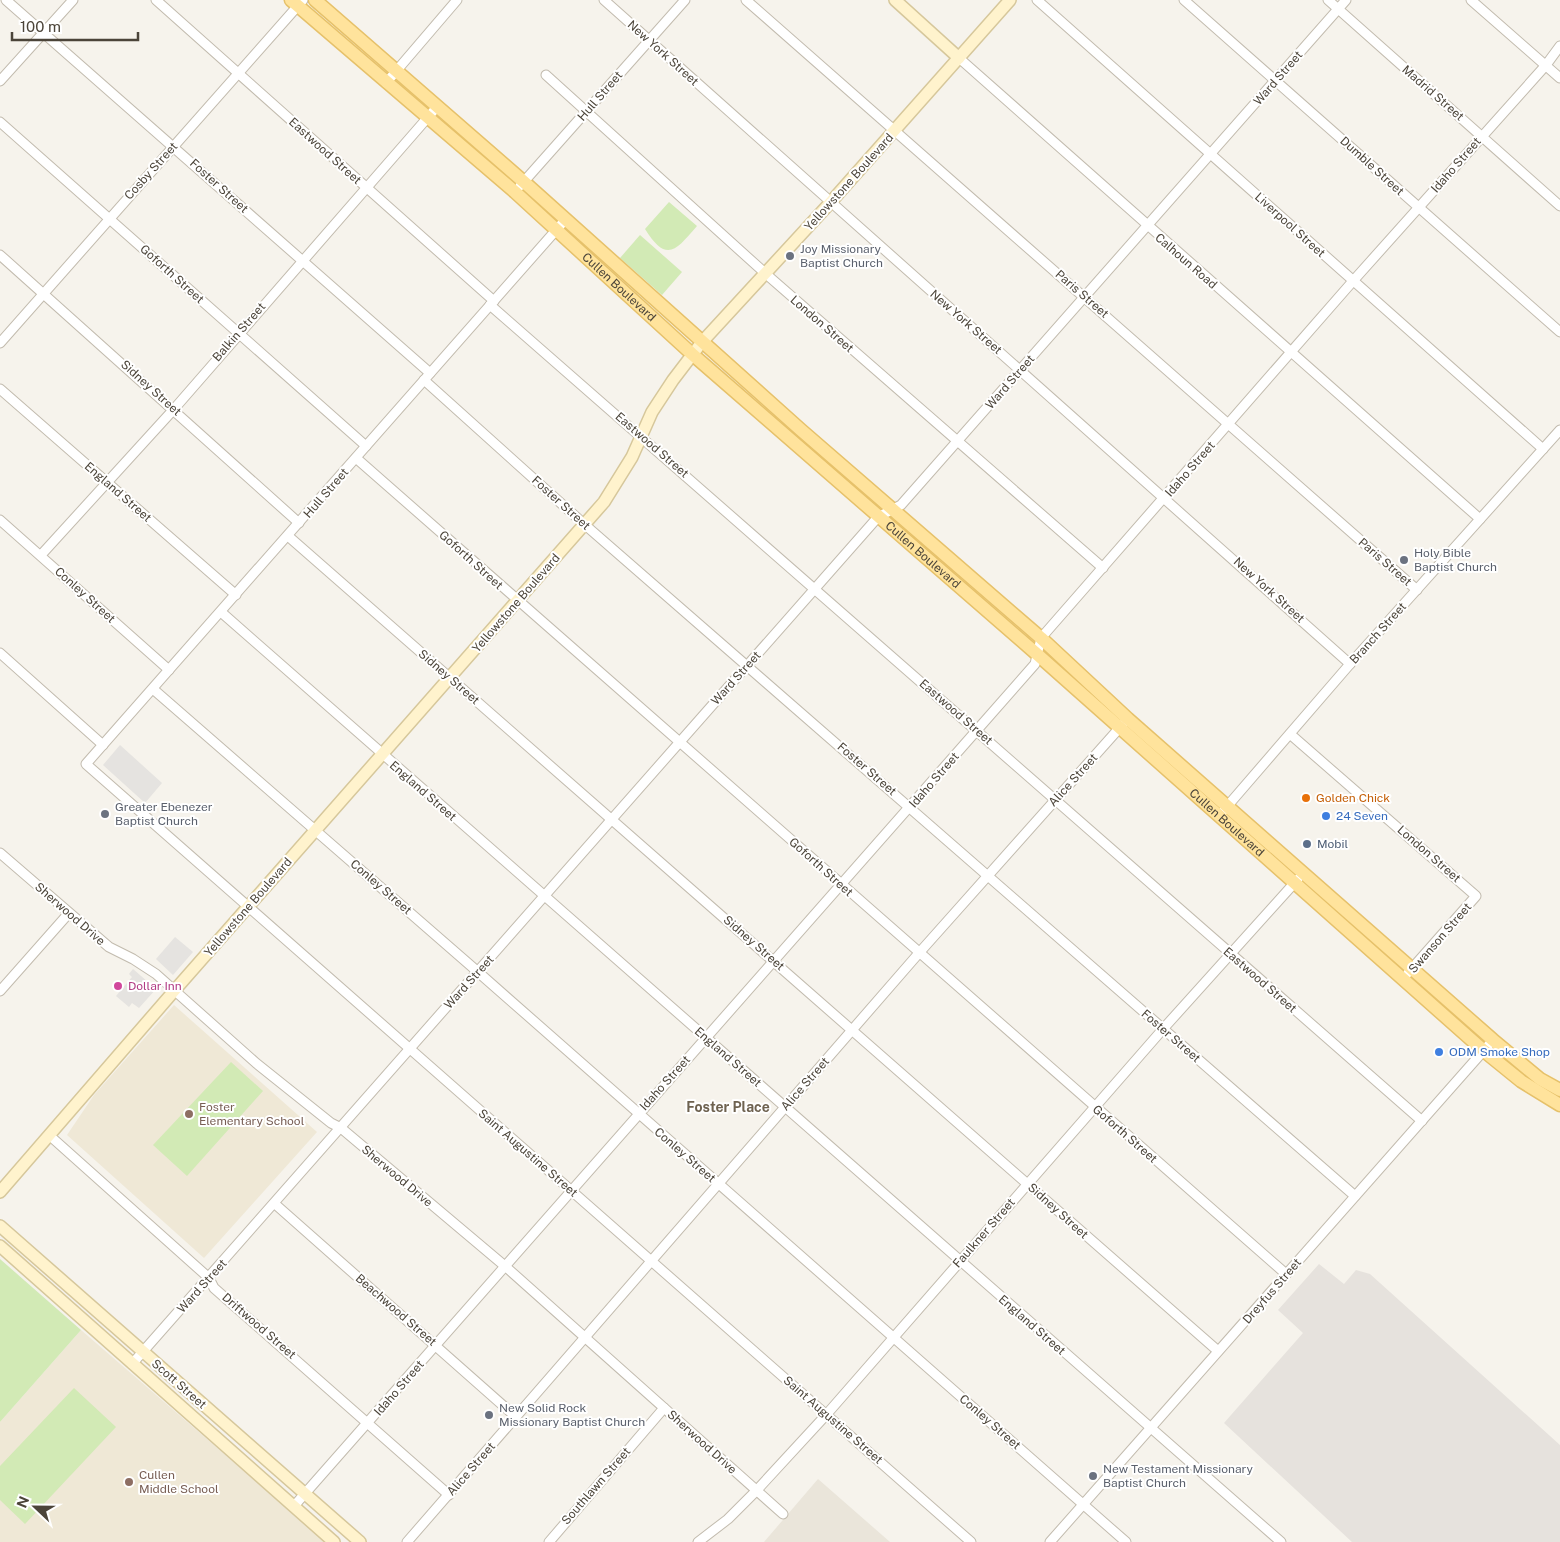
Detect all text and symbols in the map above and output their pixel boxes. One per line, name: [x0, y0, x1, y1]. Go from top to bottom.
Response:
scale bar: [12, 10, 139, 42]
street label: New York Street: [625, 17, 702, 89]
text: 100 m: [20, 18, 61, 35]
street label: Ward Street: [1251, 48, 1306, 108]
street label: Madrid Street: [1399, 62, 1467, 124]
street label: Hull Street: [575, 68, 626, 124]
street label: Eastwood Street: [286, 115, 364, 187]
street label: Yellowstone Boulevard: [802, 130, 896, 234]
street label: Dumble Street: [1337, 134, 1407, 198]
street label: Idaho Street: [1428, 134, 1484, 196]
street label: Cosby Street: [122, 139, 181, 203]
street label: Foster Street: [187, 156, 251, 216]
street label: Liverpool Street: [1252, 190, 1328, 260]
street label: Calhoun Road: [1152, 230, 1220, 292]
street label: Goforth Street: [137, 242, 207, 306]
place label: Joy Missionary Baptist Church: [800, 242, 883, 270]
street label: Cullen Boulevard: [579, 250, 659, 324]
marker: Joy Missionary Baptist Church: [784, 250, 796, 262]
street label: Paris Street: [1053, 267, 1112, 321]
street label: New York Street: [927, 287, 1005, 357]
street label: London Street: [788, 293, 857, 355]
street label: Balkin Street: [210, 300, 268, 364]
street label: Ward Street: [983, 352, 1038, 412]
street label: Sidney Street: [118, 357, 184, 419]
street label: Eastwood Street: [613, 409, 692, 481]
street label: Idaho Street: [1162, 438, 1218, 500]
street label: England Street: [82, 459, 155, 525]
street label: Hull Street: [301, 465, 352, 521]
street label: Foster Street: [529, 473, 593, 533]
street label: Cullen Boulevard: [882, 518, 963, 591]
street label: Goforth Street: [436, 528, 506, 592]
street label: Paris Street: [1356, 535, 1415, 589]
place label: Holy Bible Baptist Church: [1414, 546, 1497, 574]
street label: Yellowstone Boulevard: [469, 551, 563, 655]
street label: New York Street: [1231, 554, 1308, 626]
marker: Holy Bible Baptist Church: [1398, 554, 1410, 566]
street label: Conley Street: [52, 564, 118, 626]
street label: Branch Street: [1347, 599, 1409, 666]
street label: Sidney Street: [416, 647, 483, 708]
street label: Ward Street: [708, 648, 764, 708]
street label: Eastwood Street: [917, 676, 996, 748]
street label: Foster Street: [835, 740, 900, 799]
street label: Idaho Street: [906, 749, 962, 811]
street label: Alice Street: [1046, 750, 1101, 809]
street label: England Street: [387, 758, 460, 824]
street label: Cullen Boulevard: [1187, 786, 1267, 859]
place label: Golden Chick: [1316, 791, 1390, 805]
marker: Golden Chick: [1300, 792, 1312, 804]
place label: Greater Ebenezer Baptist Church: [115, 800, 213, 828]
marker: Greater Ebenezer Baptist Church: [99, 808, 111, 820]
place label: 24 Seven: [1336, 809, 1388, 823]
marker: 24 Seven: [1320, 810, 1332, 822]
street label: London Street: [1395, 823, 1464, 885]
street label: Goforth Street: [786, 835, 856, 899]
place label: Mobil: [1317, 837, 1349, 851]
marker: Mobil: [1301, 838, 1313, 850]
street label: Yellowstone Boulevard: [201, 855, 295, 959]
street label: Conley Street: [348, 857, 415, 918]
street label: Sherwood Drive: [32, 880, 108, 948]
street label: Swanson Street: [1406, 900, 1475, 976]
street label: Sidney Street: [721, 913, 788, 974]
street label: Eastwood Street: [1221, 944, 1300, 1016]
street label: Ward Street: [441, 952, 497, 1012]
place label: Dollar Inn: [128, 979, 182, 993]
marker: Dollar Inn: [112, 980, 124, 992]
street label: Foster Street: [1139, 1007, 1204, 1066]
street label: England Street: [692, 1024, 765, 1090]
place label: ODM Smoke Shop: [1449, 1045, 1550, 1059]
marker: ODM Smoke Shop: [1433, 1046, 1445, 1058]
street label: Idaho Street: [637, 1053, 693, 1113]
street label: Alice Street: [778, 1054, 832, 1114]
district label: Foster Place: [686, 1099, 770, 1115]
place label: Foster Elementary School: [199, 1100, 305, 1128]
street label: Goforth Street: [1090, 1102, 1160, 1166]
street label: Saint Augustine Street: [476, 1106, 581, 1200]
marker: Foster Elementary School: [183, 1108, 195, 1120]
street label: Conley Street: [652, 1125, 719, 1186]
street label: Sherwood Drive: [359, 1142, 435, 1210]
street label: Sidney Street: [1025, 1180, 1091, 1242]
street label: Faulkner Street: [950, 1195, 1018, 1271]
street label: Dreyfus Street: [1240, 1255, 1304, 1326]
street label: Ward Street: [174, 1256, 230, 1316]
street label: Beachwood Street: [353, 1271, 440, 1349]
street label: Driftwood Street: [219, 1290, 299, 1362]
street label: England Street: [996, 1292, 1069, 1358]
street label: Scott Street: [149, 1356, 209, 1412]
street label: Idaho Street: [371, 1357, 427, 1419]
street label: Saint Augustine Street: [781, 1373, 886, 1467]
street label: Conley Street: [957, 1392, 1024, 1453]
place label: New Solid Rock Missionary Baptist Church: [499, 1401, 645, 1429]
street label: Sherwood Drive: [665, 1407, 740, 1477]
marker: New Solid Rock Missionary Baptist Church: [483, 1409, 495, 1421]
street label: Alice Street: [444, 1439, 498, 1499]
street label: Southlawn Street: [559, 1444, 634, 1527]
place label: New Testament Missionary Baptist Church: [1103, 1462, 1253, 1490]
place label: Cullen Middle School: [139, 1468, 219, 1496]
marker: New Testament Missionary Baptist Church: [1087, 1470, 1099, 1482]
marker: Cullen Middle School: [123, 1476, 135, 1488]
north arrow: [10, 1482, 60, 1532]
text: N: [13, 1494, 32, 1510]

